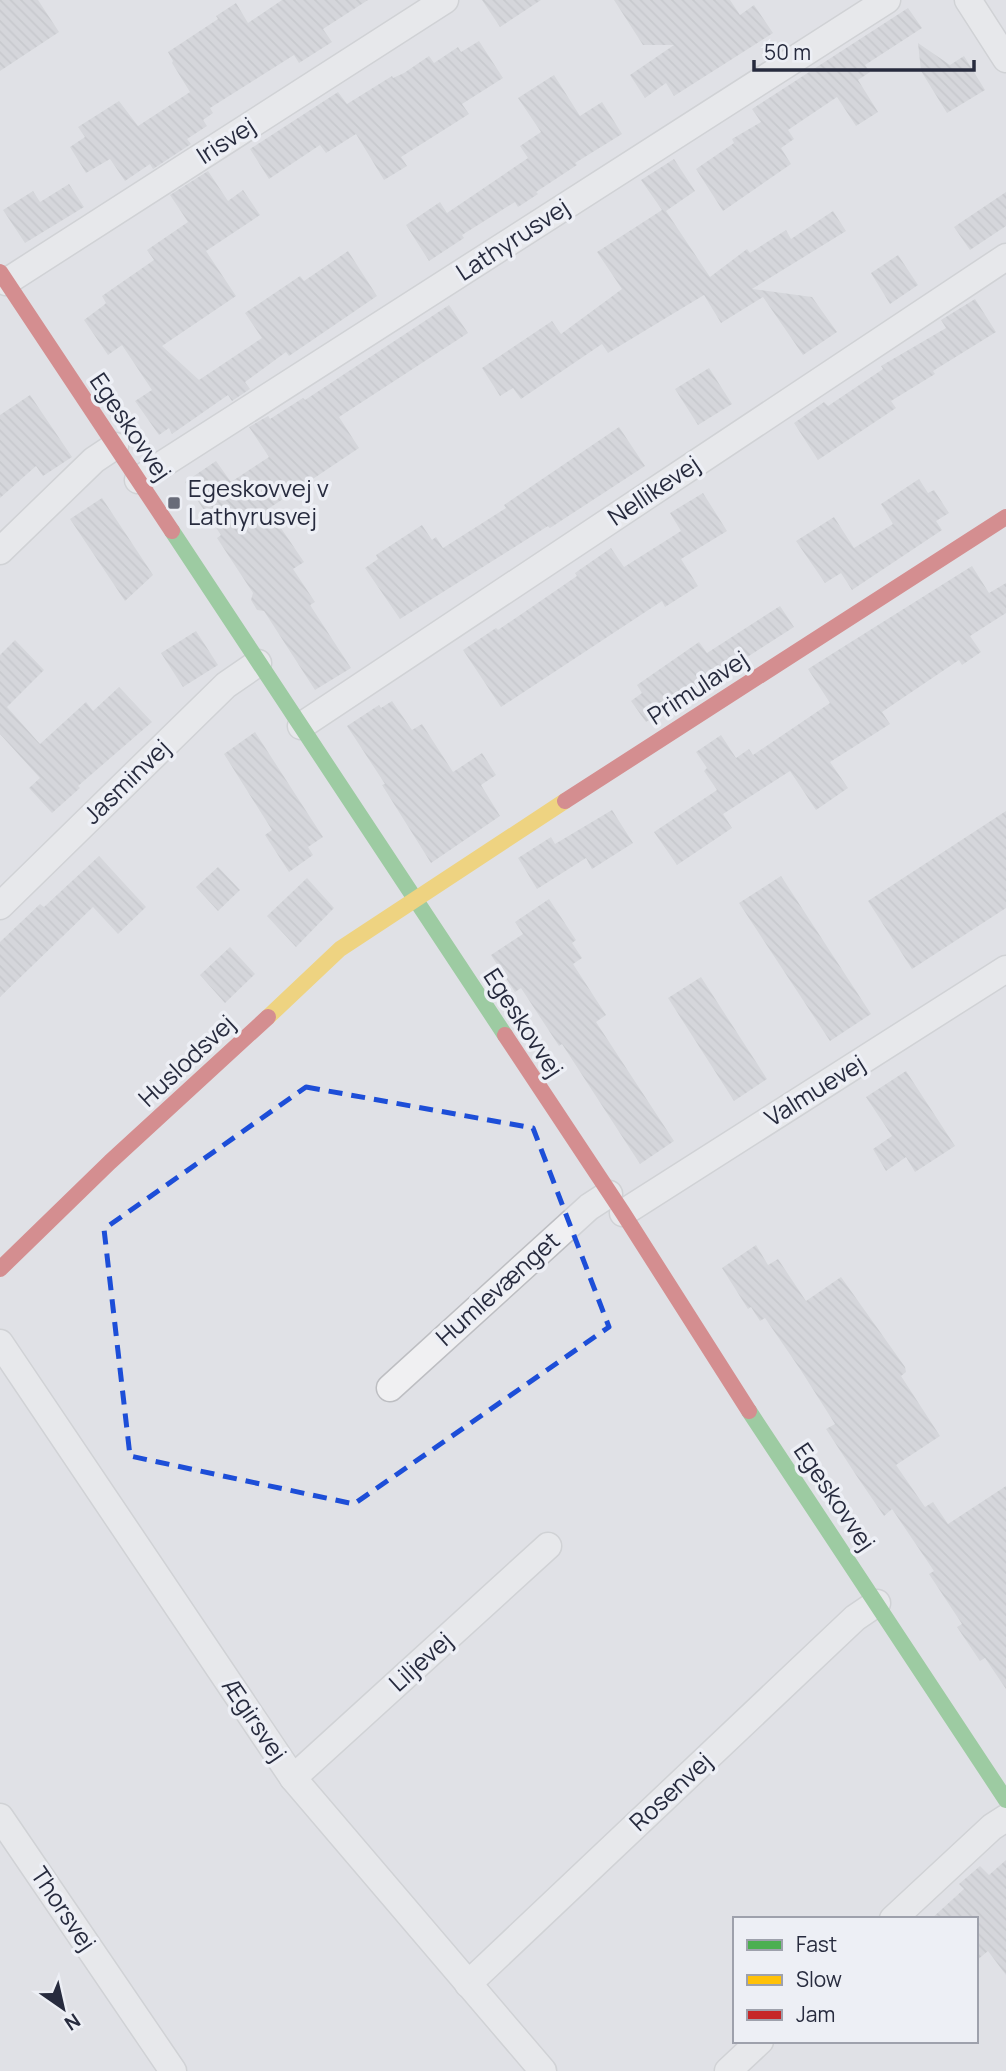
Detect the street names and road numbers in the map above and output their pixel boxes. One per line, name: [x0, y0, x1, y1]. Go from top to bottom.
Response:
street label: Irisvej: [189, 109, 261, 171]
street label: Lathyrusvej: [449, 190, 575, 288]
street label: Egeskovvej: [83, 366, 180, 487]
street label: Nellikevej: [601, 447, 706, 533]
street label: Primulavej: [641, 642, 754, 732]
street label: Jasminvej: [75, 731, 177, 831]
street label: Egeskovvej: [477, 961, 572, 1083]
street label: Huslodsvej: [130, 1007, 242, 1113]
street label: Valmuevej: [758, 1046, 871, 1133]
street label: Humlevænget: [428, 1223, 566, 1352]
street label: Egeskovvej: [787, 1436, 884, 1557]
street label: Liljevej: [381, 1624, 459, 1698]
street label: Ægirsvej: [215, 1671, 295, 1767]
street label: Rosenvej: [622, 1744, 718, 1838]
street label: Thorsvej: [24, 1860, 104, 1957]

